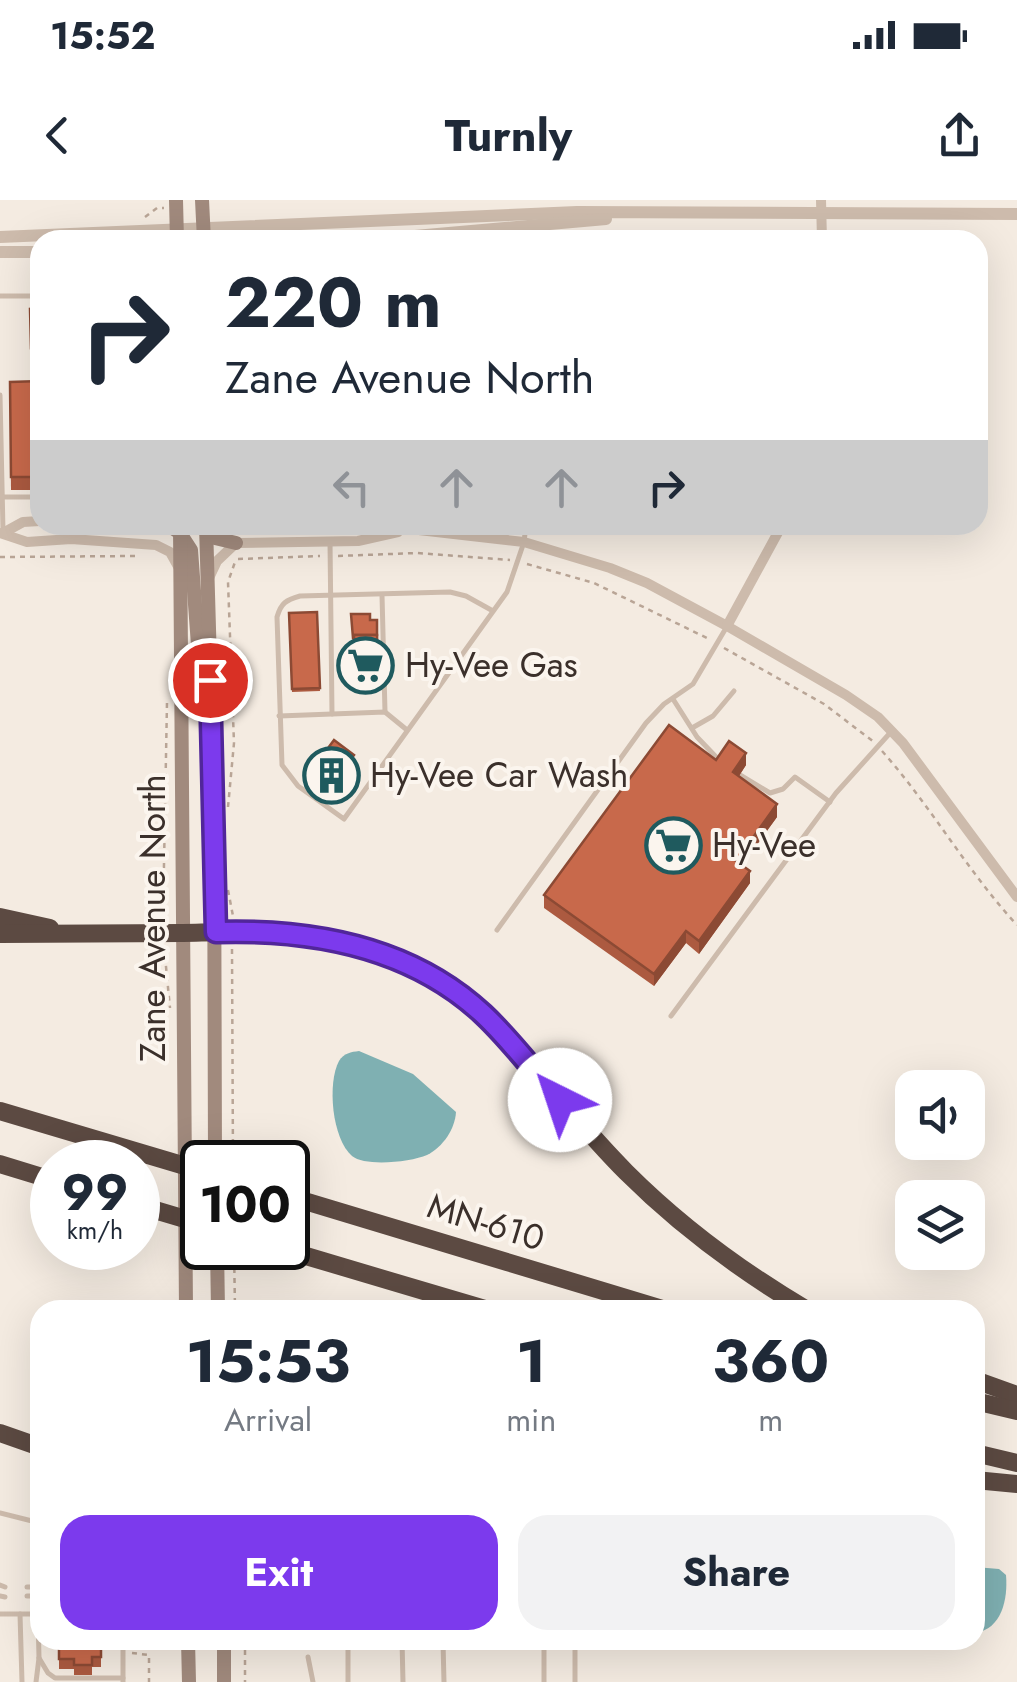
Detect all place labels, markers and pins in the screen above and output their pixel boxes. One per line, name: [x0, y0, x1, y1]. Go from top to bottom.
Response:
supermarket icon: Hy-Vee Gas: [336, 635, 396, 695]
pin: [168, 638, 253, 723]
place label: Hy-Vee Gas: [405, 640, 578, 690]
building icon: Hy-Vee Car Wash: [301, 745, 361, 805]
place label: Hy-Vee Car Wash: [370, 750, 628, 800]
supermarket icon: Hy-Vee: [643, 815, 703, 875]
place label: Hy-Vee: [712, 820, 816, 870]

